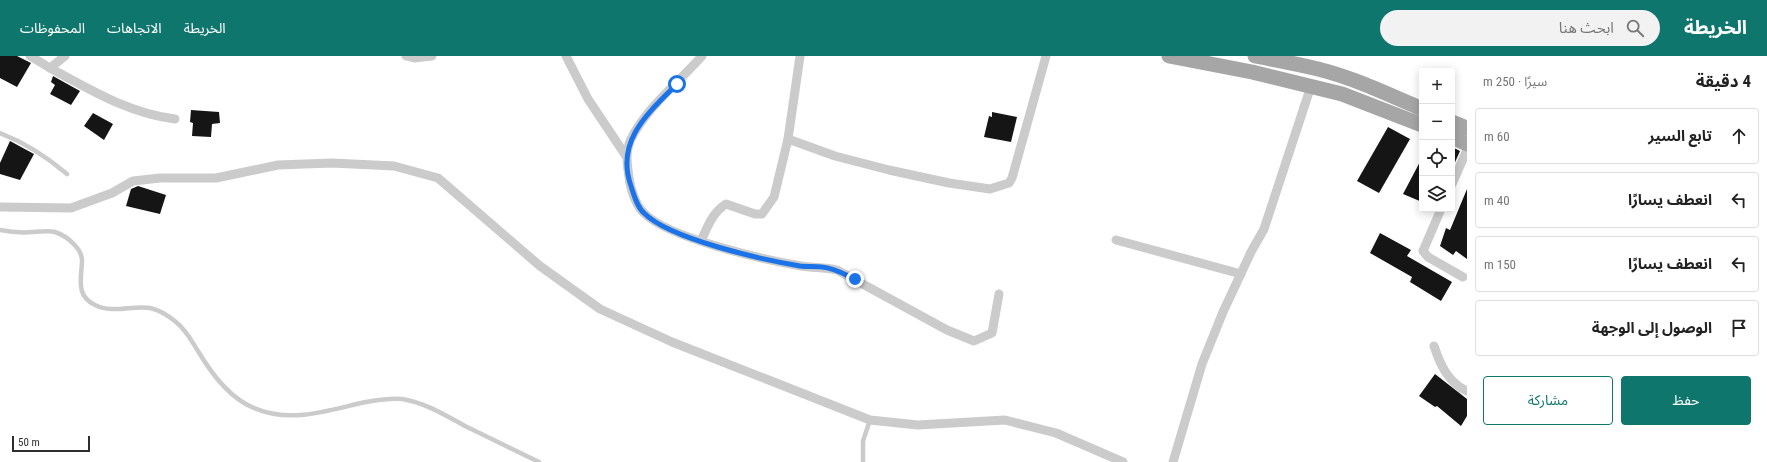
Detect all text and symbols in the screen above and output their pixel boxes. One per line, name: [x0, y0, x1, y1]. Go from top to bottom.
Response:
search box: [1380, 10, 1660, 46]
text: الخريطة: [1684, 16, 1747, 39]
icon: search: [1624, 17, 1646, 39]
text: ابحث هنا: [1559, 19, 1614, 37]
text: المحفوظات: [20, 20, 85, 36]
text: الاتجاهات: [107, 20, 162, 36]
text: الخريطة: [184, 20, 226, 36]
map controls: [1419, 68, 1455, 212]
button: +: [1419, 68, 1455, 104]
text: 4 دقيقة: [1696, 71, 1751, 91]
text: سيرًا · 250 m: [1483, 74, 1547, 89]
route start: [668, 75, 686, 93]
button: −: [1419, 104, 1455, 140]
icon: ahead: [1728, 125, 1750, 147]
text: تابع السير: [1648, 127, 1712, 145]
text: 60 m: [1484, 129, 1510, 144]
button: locate: [1419, 140, 1455, 176]
button: layers: [1419, 176, 1455, 212]
icon: left: [1728, 189, 1750, 211]
text: انعطف يسارًا: [1628, 191, 1712, 209]
text: 40 m: [1484, 193, 1510, 208]
icon: left: [1728, 253, 1750, 275]
text: انعطف يسارًا: [1628, 255, 1712, 273]
text: 150 m: [1484, 257, 1516, 272]
route end: [846, 270, 864, 288]
icon: arrive: [1728, 317, 1750, 339]
text: الوصول إلى الوجهة: [1592, 319, 1712, 337]
button: مشاركة: [1483, 376, 1613, 425]
button: حفظ: [1621, 376, 1751, 425]
scale bar: [12, 434, 90, 453]
text: 50 m: [18, 436, 40, 449]

